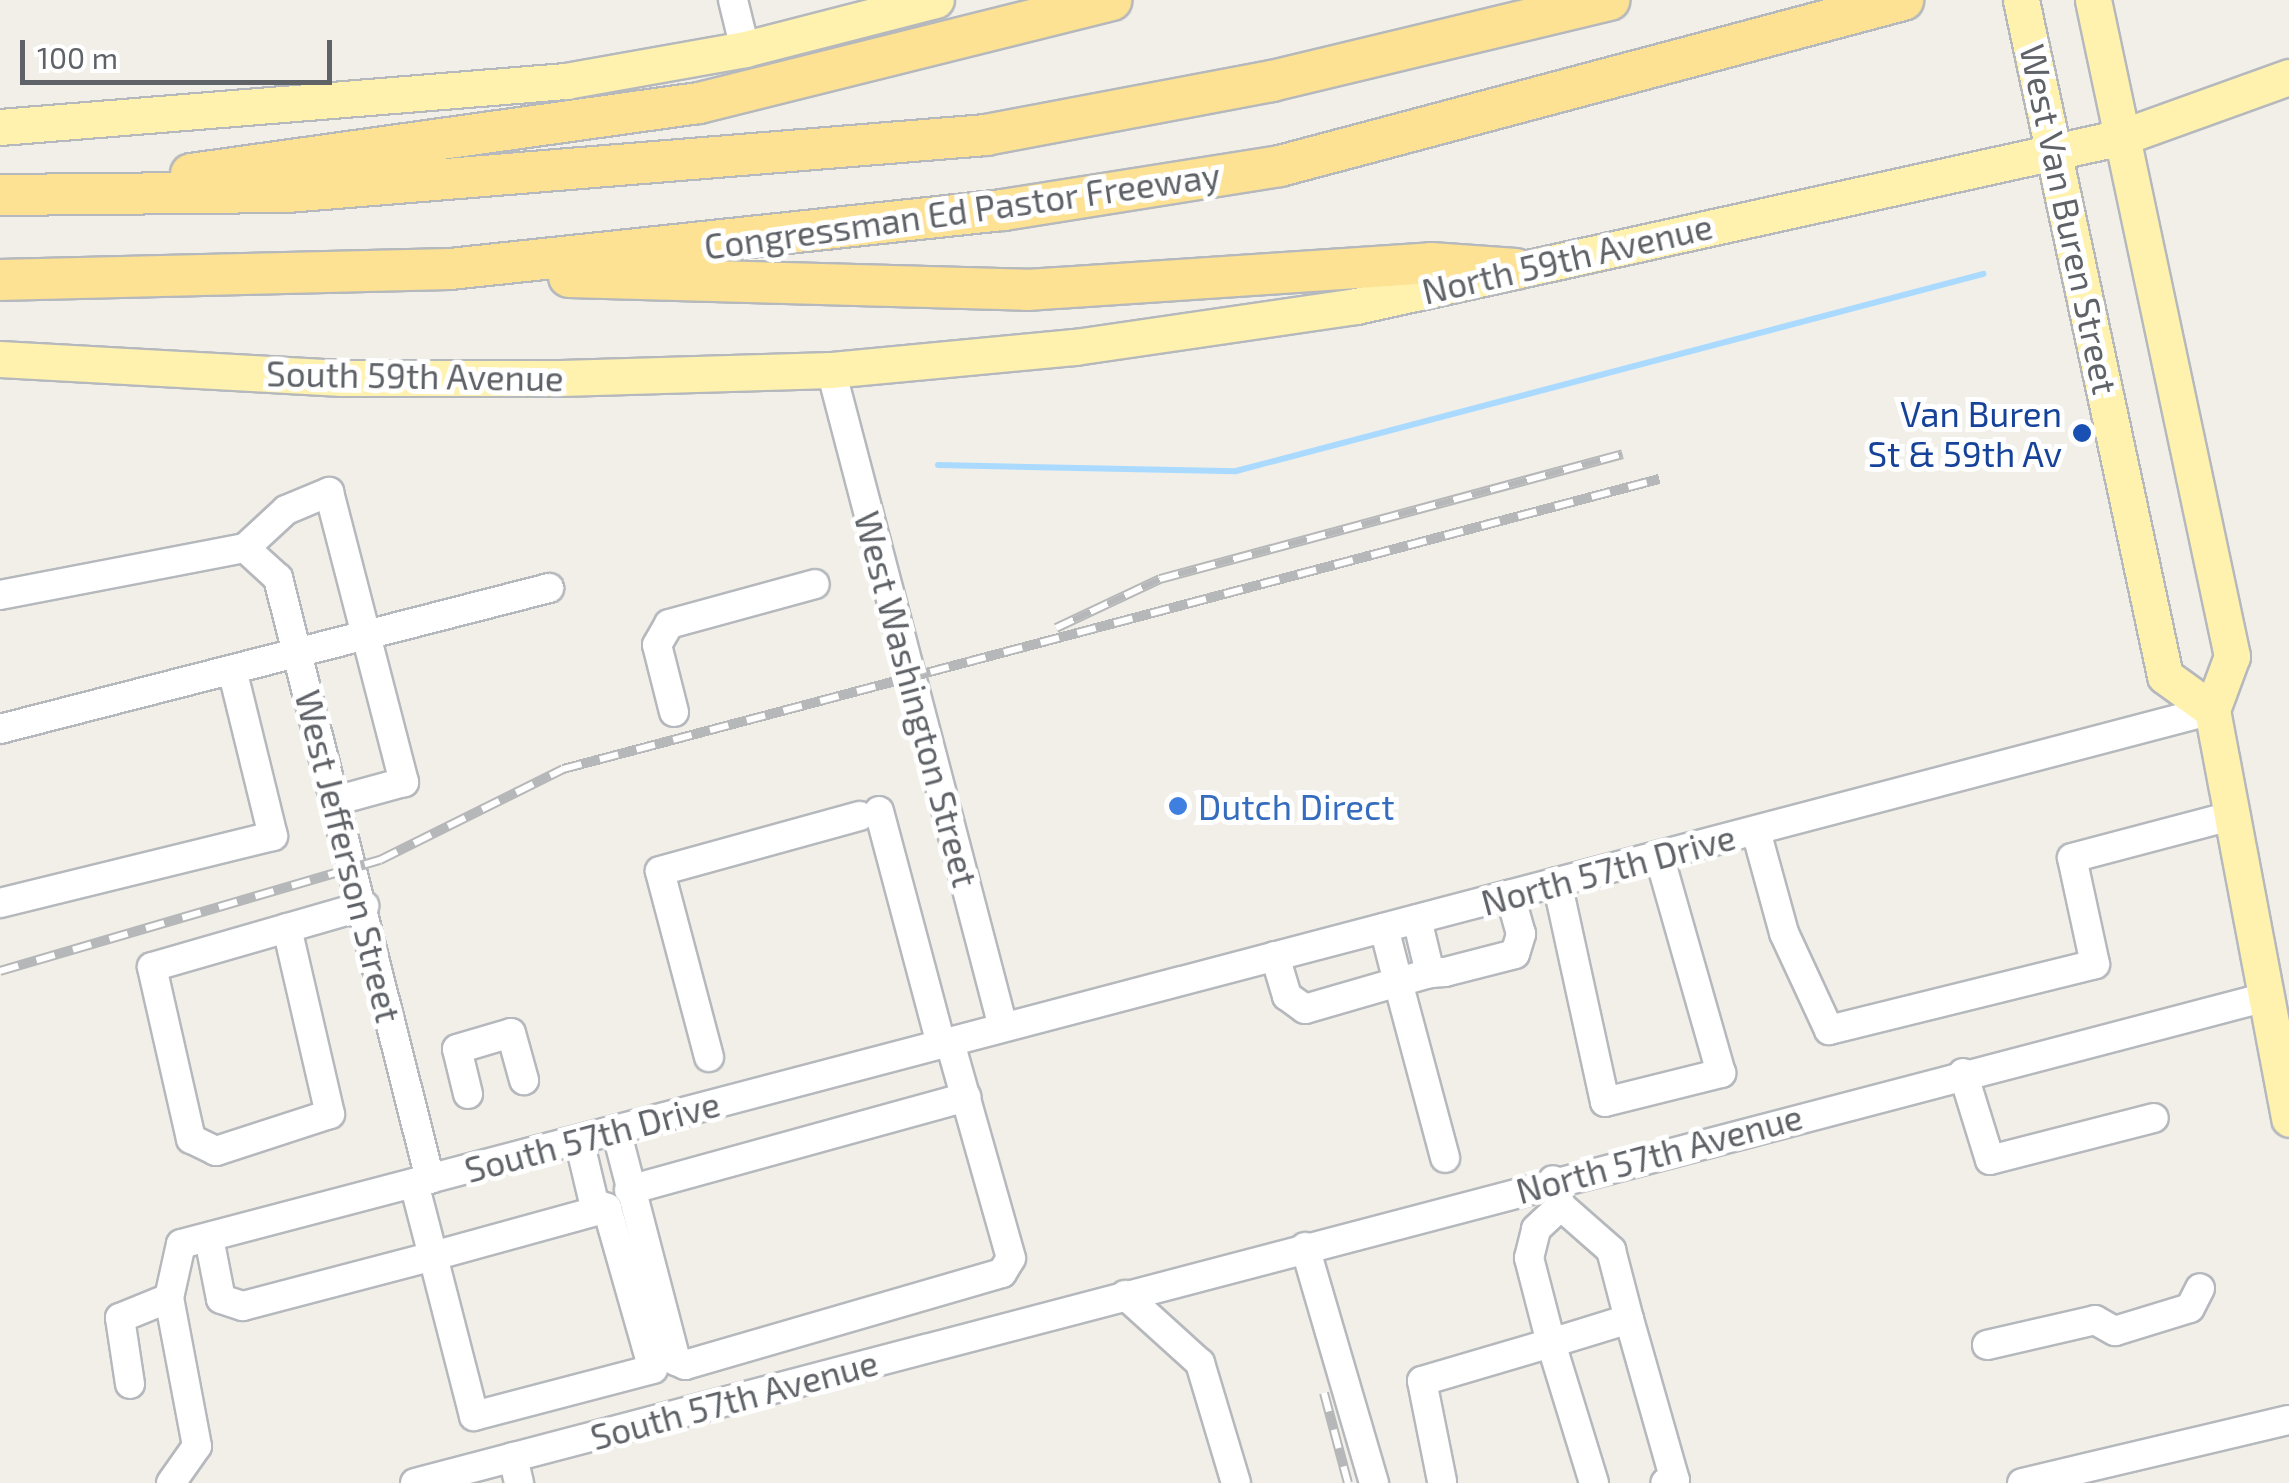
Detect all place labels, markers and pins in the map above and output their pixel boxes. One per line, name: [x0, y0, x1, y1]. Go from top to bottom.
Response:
place label: Van Buren St & 59th Av: [1867, 392, 2062, 474]
marker: Van Buren St & 59th Av: [2071, 422, 2093, 444]
place label: Dutch Direct: [1198, 785, 1395, 827]
marker: Dutch Direct: [1167, 795, 1189, 817]

